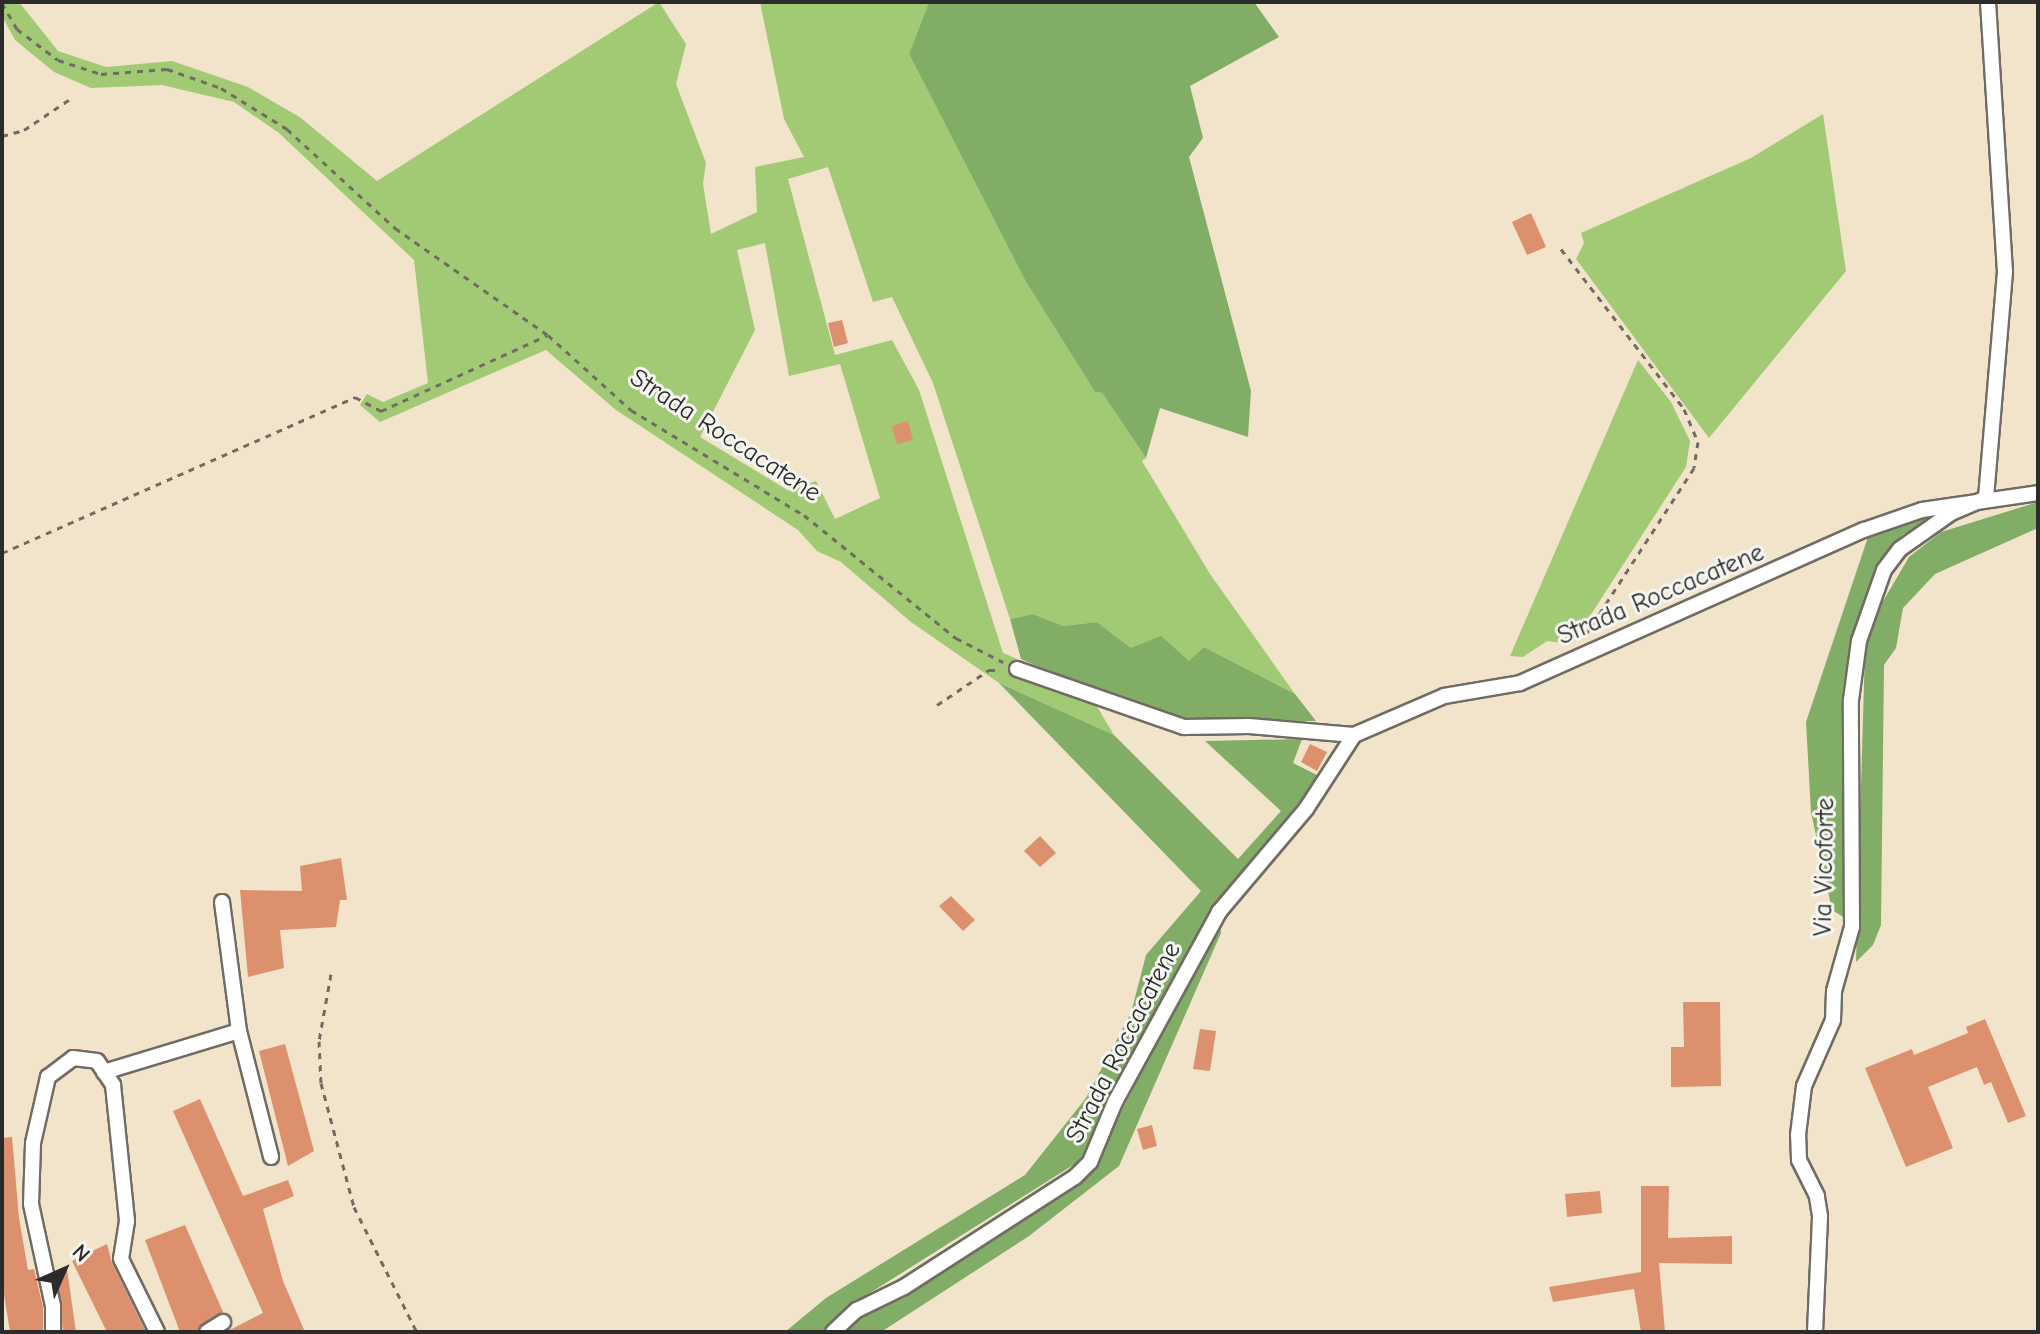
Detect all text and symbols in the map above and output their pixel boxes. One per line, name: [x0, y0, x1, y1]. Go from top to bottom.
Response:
street label: Strada Roccacatene: [624, 363, 826, 509]
street label: Strada Roccacatene: [1553, 537, 1769, 653]
street label: Via Vicoforte: [1808, 797, 1842, 937]
street label: Strada Roccacatene: [1060, 937, 1188, 1149]
north arrow: [24, 1230, 104, 1310]
text: N: [67, 1239, 95, 1267]

